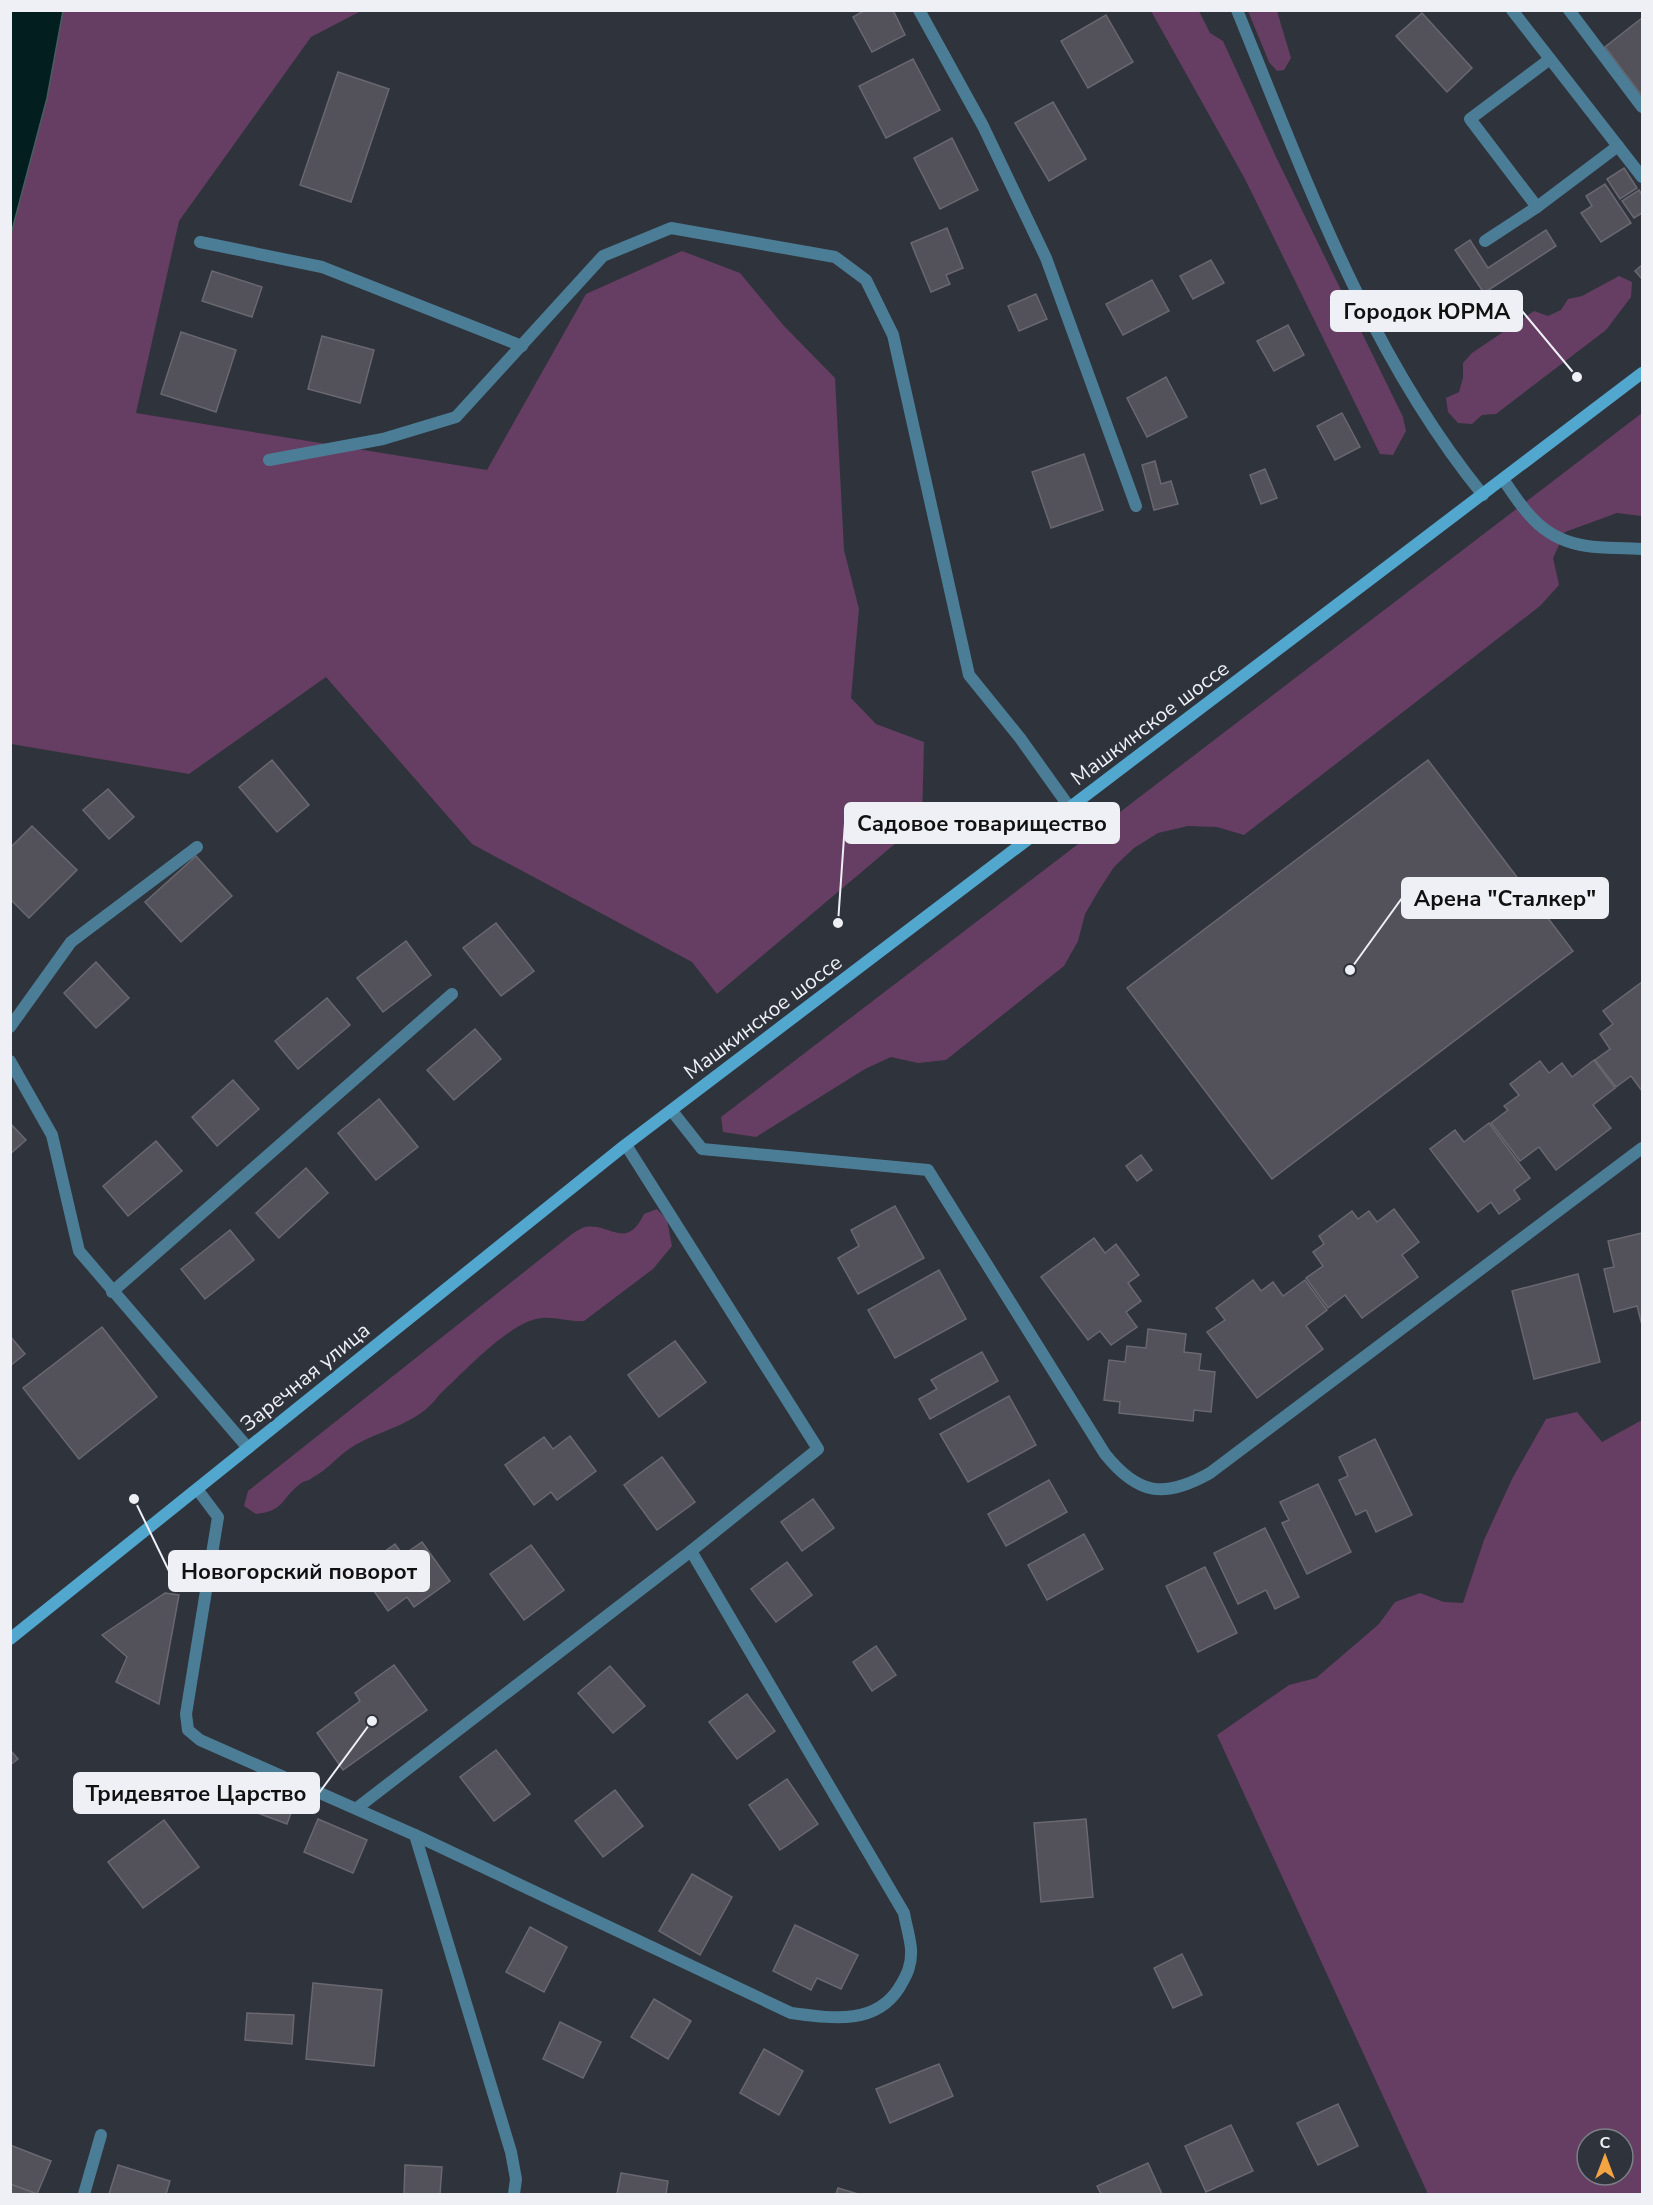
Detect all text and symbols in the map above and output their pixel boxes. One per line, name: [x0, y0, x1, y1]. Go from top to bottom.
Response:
callout: Городок ЮРМА: [1331, 291, 1522, 331]
text: Городок ЮРМА: [1344, 297, 1511, 327]
street label: Машкинское шоссе: [1065, 654, 1235, 792]
callout: Садовое товарищество: [845, 803, 1119, 843]
text: Садовое товарищество: [857, 809, 1107, 839]
callout: Арена "Сталкер": [1402, 878, 1608, 918]
text: Арена "Сталкер": [1414, 884, 1596, 914]
street label: Машкинское шоссе: [678, 948, 848, 1086]
street label: Заречная улица: [234, 1316, 376, 1438]
callout: Новогорский поворот: [169, 1551, 429, 1591]
text: Новогорский поворот: [181, 1557, 418, 1587]
callout: Тридевятое Царство: [74, 1773, 319, 1813]
text: Тридевятое Царство: [85, 1779, 307, 1809]
north arrow: [1575, 2127, 1635, 2187]
text: С: [1600, 2132, 1611, 2154]

